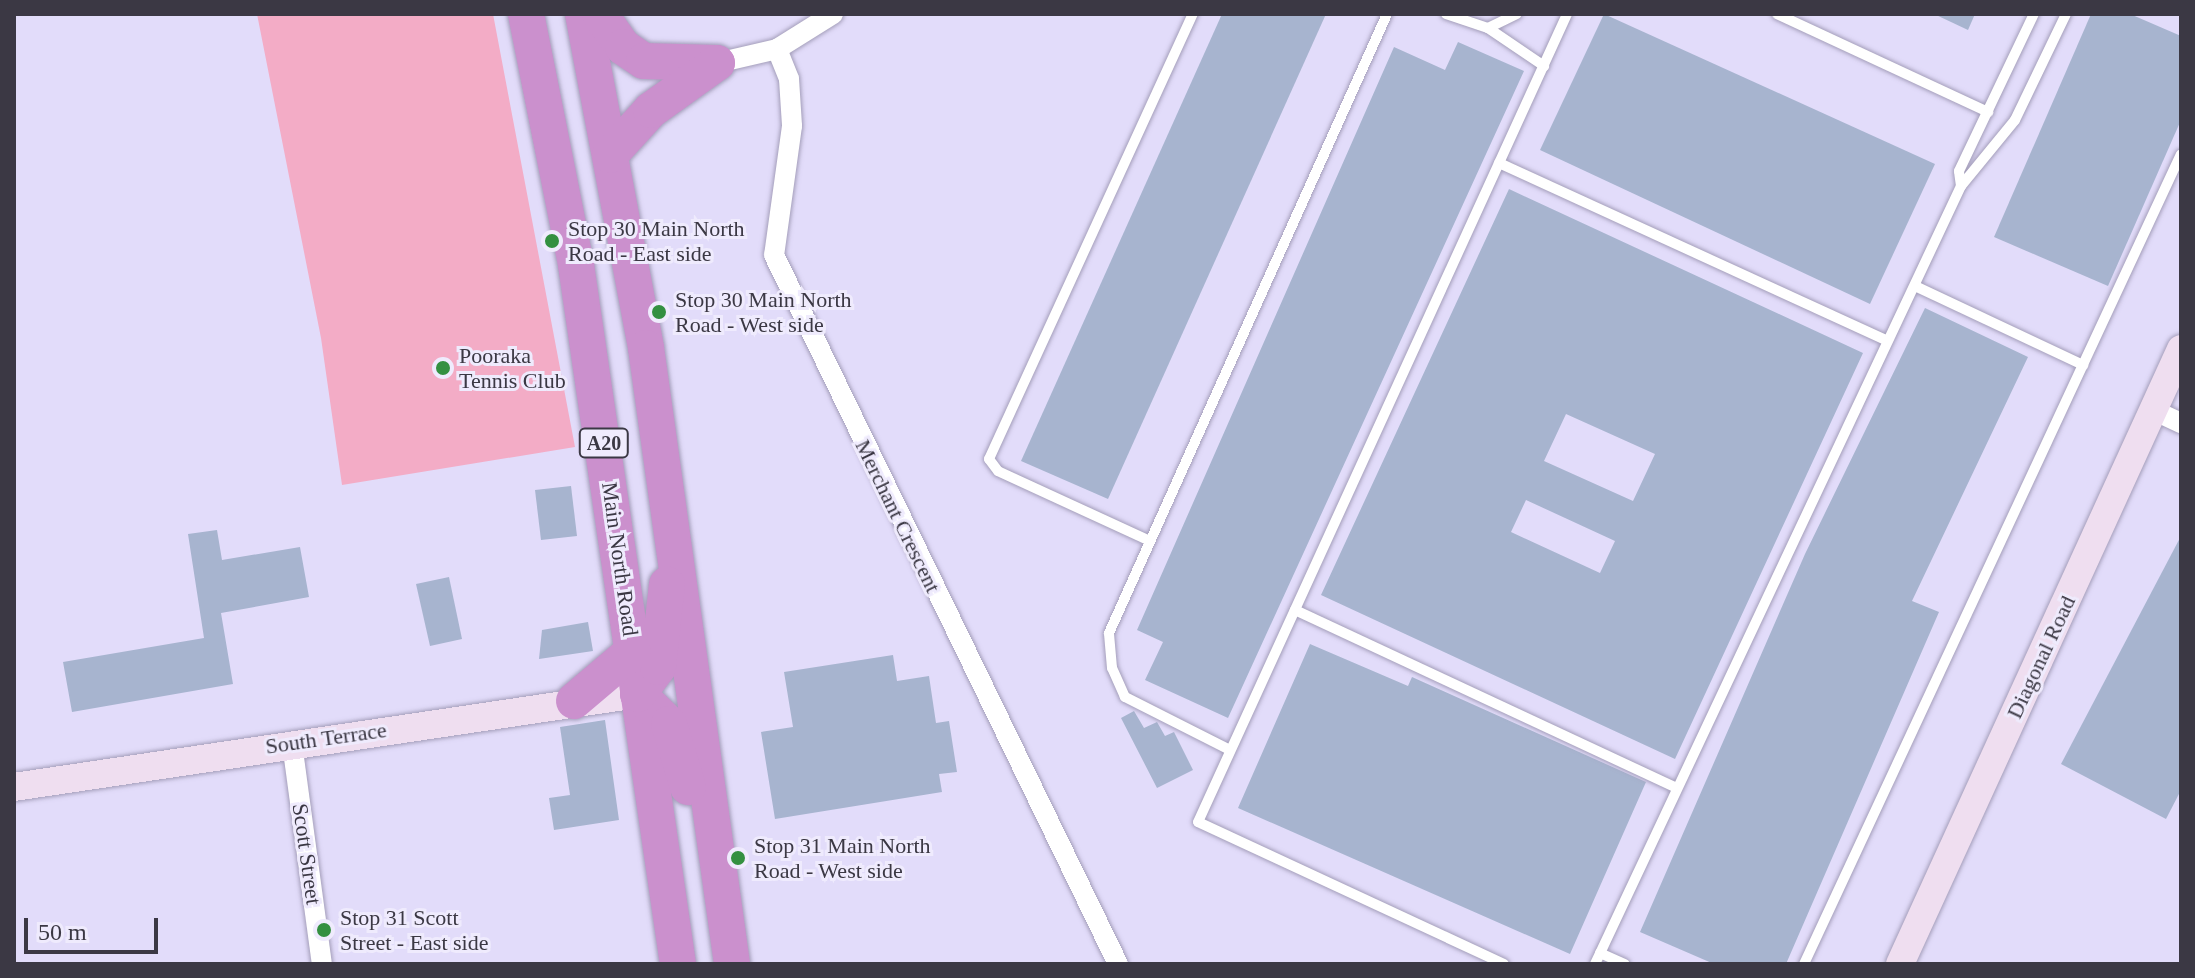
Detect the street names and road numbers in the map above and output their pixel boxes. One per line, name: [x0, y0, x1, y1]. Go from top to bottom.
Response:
road number: A20: [578, 427, 630, 459]
street label: Merchant Crescent: [850, 435, 946, 597]
street label: Main North Road: [596, 480, 644, 638]
street label: Diagonal Road: [2001, 591, 2081, 723]
street label: South Terrace: [264, 716, 388, 760]
street label: Scott Street: [287, 802, 327, 906]

